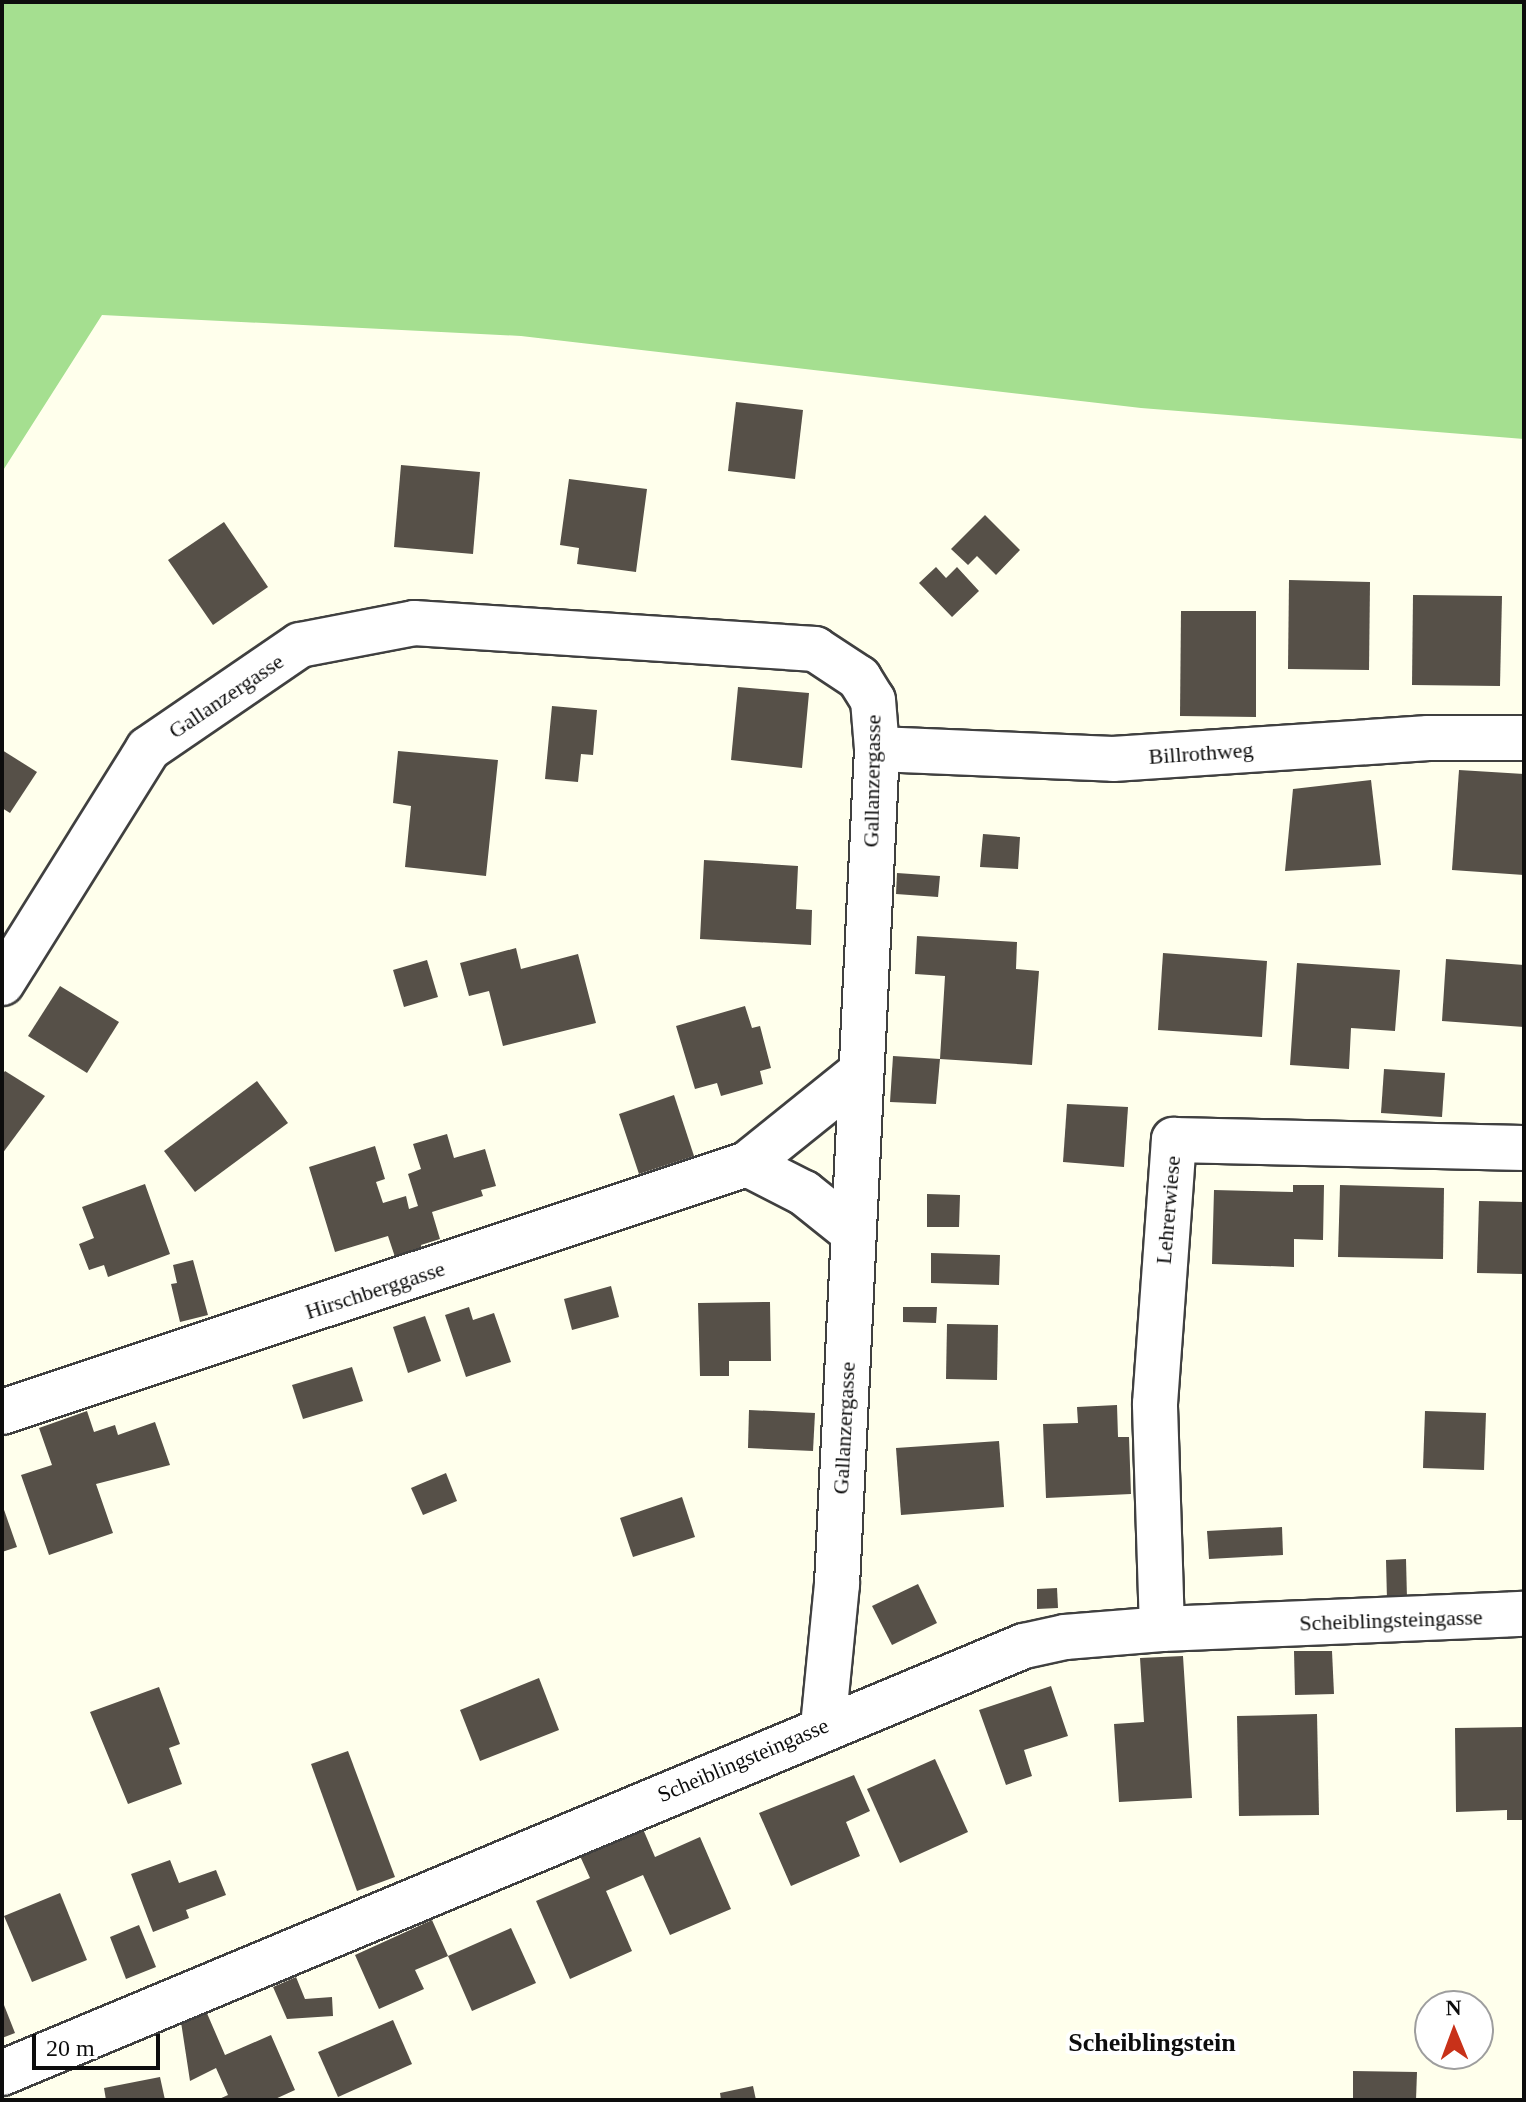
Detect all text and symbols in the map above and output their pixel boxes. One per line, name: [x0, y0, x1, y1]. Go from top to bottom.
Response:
street label: Gallanzergasse: [164, 648, 288, 744]
street label: Gallanzergasse: [858, 714, 886, 848]
street label: Billrothweg: [1148, 736, 1254, 770]
street label: Lehrerwiese: [1150, 1155, 1186, 1265]
street label: Hirschberggasse: [302, 1255, 448, 1325]
street label: Gallanzergasse: [827, 1361, 861, 1495]
street label: Scheiblingsteingasse: [1299, 1604, 1483, 1636]
street label: Scheiblingsteingasse: [653, 1712, 833, 1808]
north arrow: [1414, 1990, 1494, 2070]
text: N: [1445, 1995, 1462, 2020]
scale bar: [36, 2018, 164, 2068]
district label: Scheiblingstein: [1068, 2027, 1236, 2059]
text: 20 m: [46, 2035, 95, 2061]

